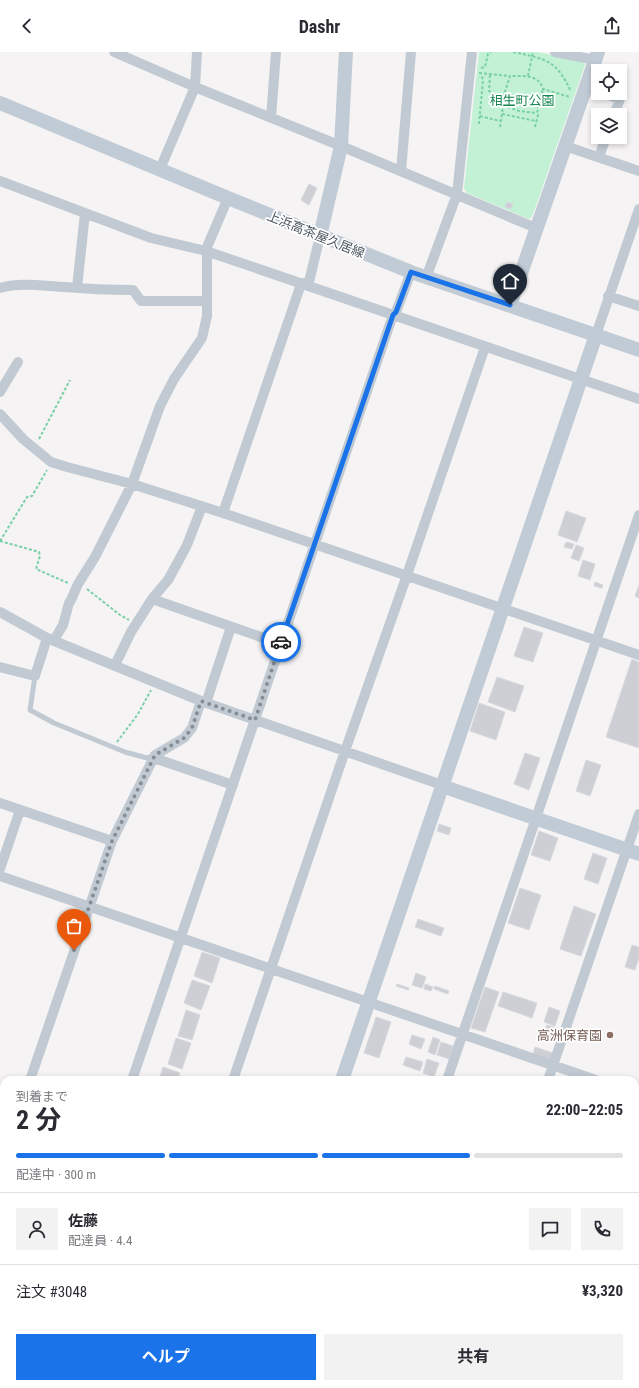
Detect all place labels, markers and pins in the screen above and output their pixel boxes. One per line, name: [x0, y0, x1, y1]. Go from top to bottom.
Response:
pin: [493, 264, 527, 305]
pin: [57, 909, 91, 950]
place label: 高洲保育園: [537, 1028, 602, 1043]
marker: 高洲保育園: [605, 1030, 615, 1040]

